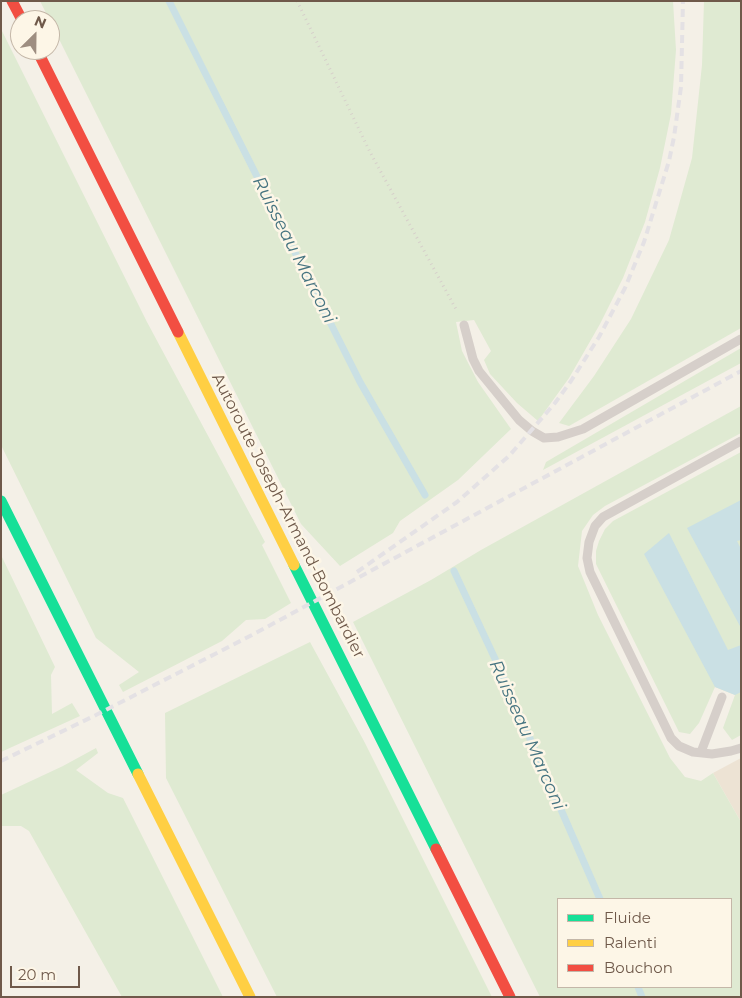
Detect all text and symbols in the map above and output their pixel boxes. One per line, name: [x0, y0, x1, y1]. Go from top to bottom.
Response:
north arrow: [10, 10, 60, 60]
text: N: [32, 12, 49, 33]
water label: Ruisseau Marconi: [248, 173, 340, 327]
street label: Autoroute Joseph-Armand-Bombardier: [207, 370, 369, 662]
water label: Ruisseau Marconi: [484, 657, 570, 813]
legend: [557, 898, 732, 988]
text: Fluide: [604, 908, 651, 927]
text: Ralenti: [604, 933, 657, 952]
scale bar: [12, 956, 82, 988]
text: Bouchon: [604, 958, 673, 977]
text: 20 m: [18, 965, 56, 984]

